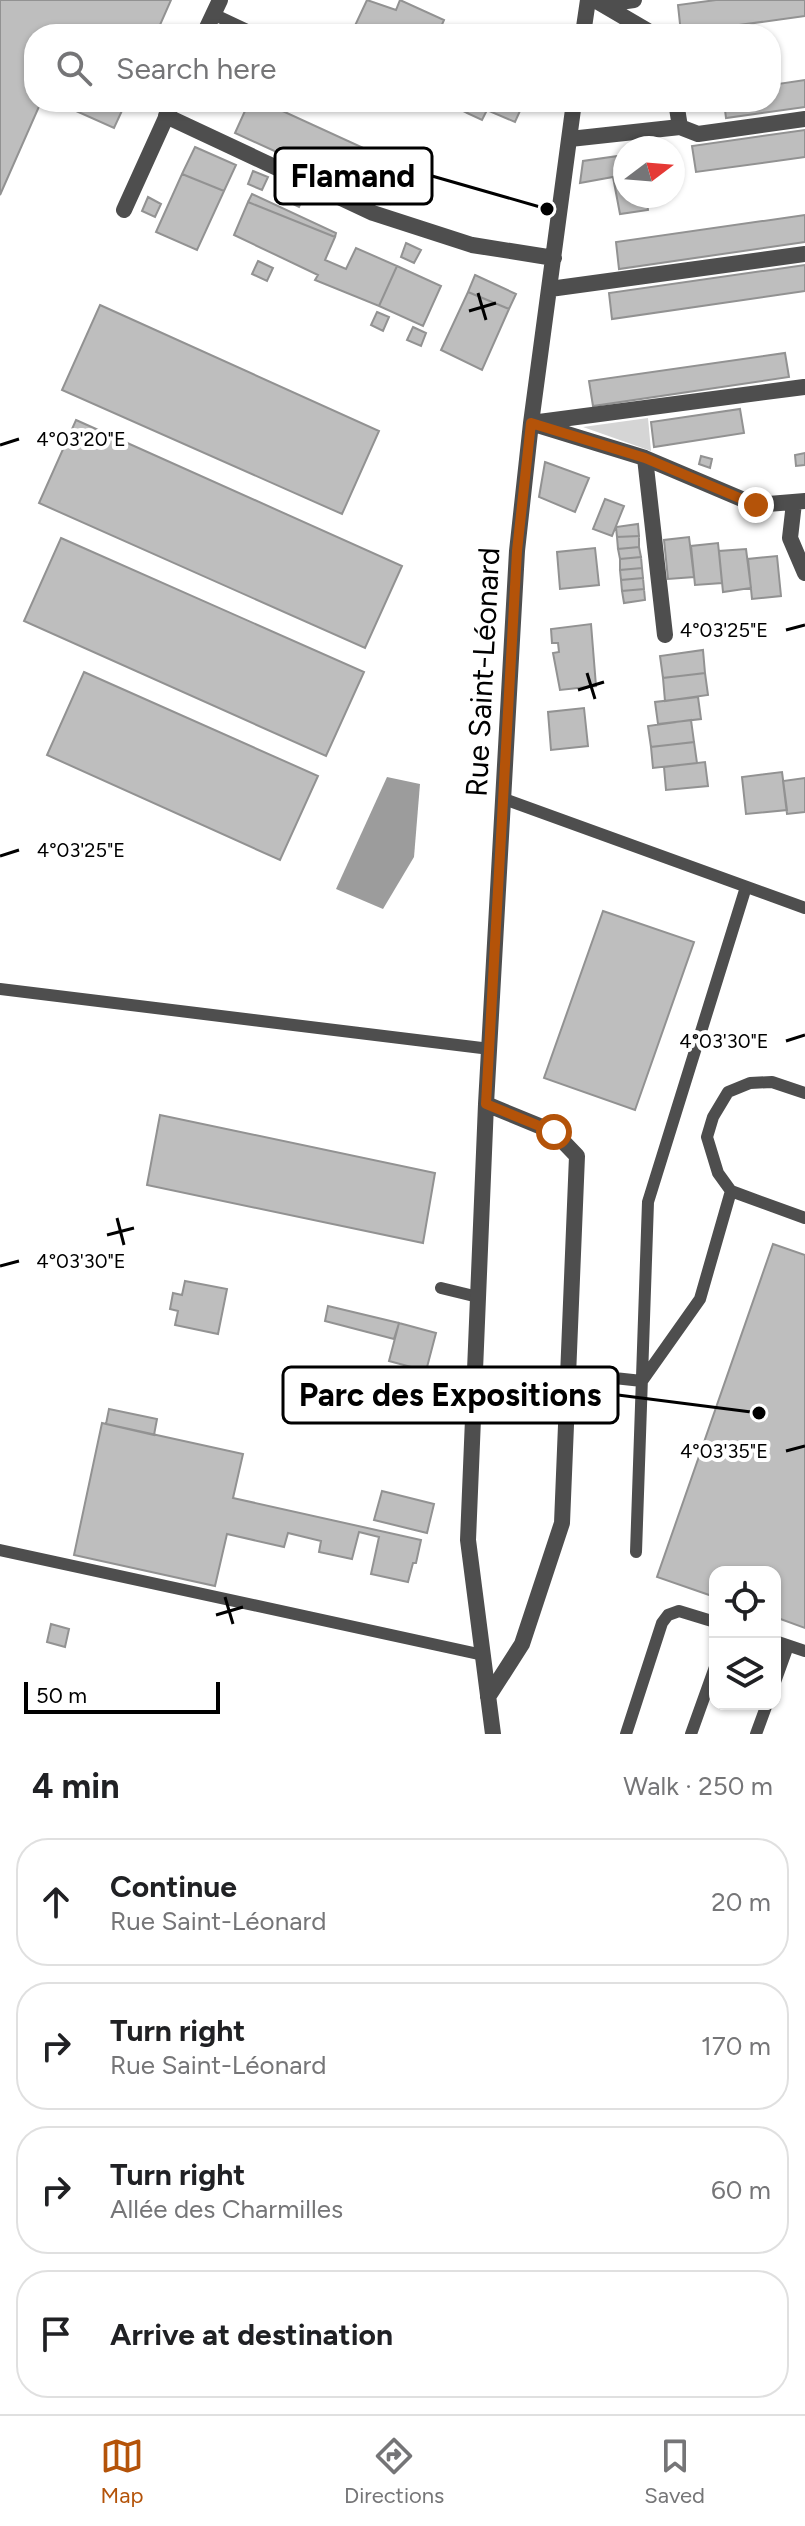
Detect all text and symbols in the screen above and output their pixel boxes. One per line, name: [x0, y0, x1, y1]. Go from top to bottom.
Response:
search box: [24, 24, 781, 112]
icon: search: [52, 46, 96, 90]
text: Search here: [116, 50, 276, 87]
north arrow: [613, 136, 685, 208]
callout: Flamand: [275, 148, 432, 204]
text: Flamand: [291, 157, 415, 195]
text: 4°03'20"E: [36, 427, 126, 451]
route end: [738, 487, 774, 523]
street label: Rue Saint-Léonard: [457, 546, 508, 798]
text: 4°03'25"E: [680, 618, 768, 642]
text: 4°03'25"E: [37, 838, 125, 862]
text: 4°03'30"E: [679, 1029, 769, 1053]
route start: [536, 1114, 572, 1150]
text: 4°03'30"E: [36, 1249, 126, 1273]
callout: Parc des Expositions: [283, 1367, 618, 1423]
text: Parc des Expositions: [299, 1376, 601, 1414]
text: 4°03'35"E: [680, 1439, 768, 1463]
map controls: [709, 1566, 781, 1710]
button: locate: [709, 1566, 781, 1638]
button: layers: [709, 1638, 781, 1710]
scale bar: [24, 1678, 220, 1714]
text: 50 m: [36, 1682, 87, 1709]
text: 4 min: [32, 1766, 119, 1807]
text: Walk · 250 m: [623, 1770, 773, 1802]
text: Continue: [110, 1868, 237, 1905]
icon: ahead: [34, 1880, 78, 1924]
text: 20 m: [711, 1886, 771, 1918]
text: Rue Saint-Léonard: [110, 1905, 326, 1937]
text: Turn right: [110, 2012, 245, 2049]
icon: right: [34, 2024, 78, 2068]
text: 170 m: [701, 2030, 771, 2062]
text: Rue Saint-Léonard: [110, 2049, 326, 2081]
text: Turn right: [110, 2156, 245, 2193]
icon: right: [34, 2168, 78, 2212]
text: 60 m: [711, 2174, 771, 2206]
text: Allée des Charmilles: [110, 2193, 343, 2225]
icon: arrive: [34, 2312, 78, 2356]
text: Arrive at destination: [110, 2316, 393, 2353]
tab: Map: [100, 2434, 144, 2509]
tab: Directions: [344, 2434, 444, 2509]
tab: Saved: [644, 2434, 705, 2509]

